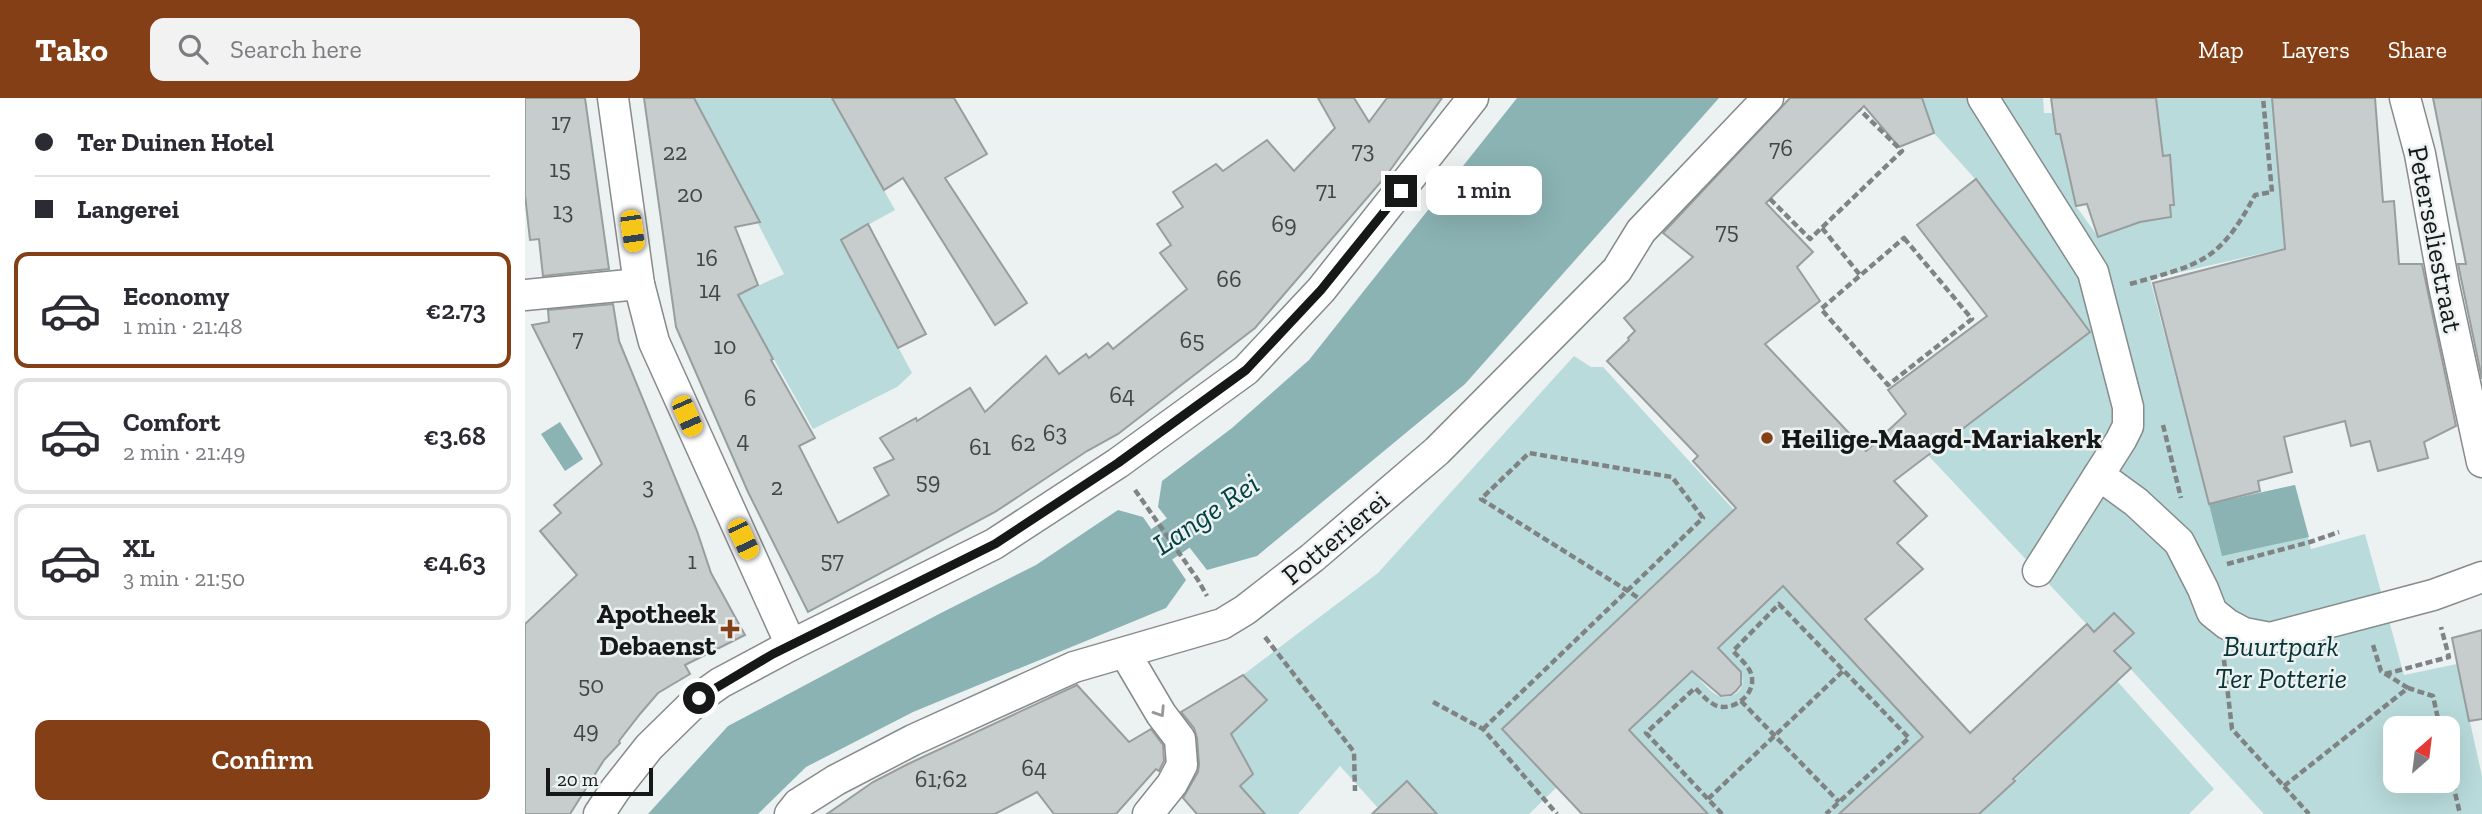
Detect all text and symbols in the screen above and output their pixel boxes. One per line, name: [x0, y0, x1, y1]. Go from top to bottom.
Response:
search box: [150, 18, 640, 81]
text: Tako: [35, 30, 108, 69]
icon: search: [174, 30, 212, 68]
text: Search here: [230, 33, 362, 65]
text: Map: [2198, 35, 2244, 64]
text: Layers: [2282, 35, 2350, 64]
text: Share: [2388, 35, 2447, 64]
house number: 17: [551, 107, 571, 136]
text: Ter Duinen Hotel: [77, 126, 274, 158]
house number: 76: [1769, 133, 1793, 162]
house number: 73: [1351, 135, 1375, 164]
house number: 22: [663, 137, 687, 166]
street label: Peterseliestraat: [2401, 143, 2470, 336]
house number: 15: [549, 154, 571, 183]
callout: 1 min: [1425, 166, 1541, 216]
house number: 71: [1316, 175, 1336, 204]
route end: [1385, 175, 1417, 207]
text: 1 min: [1457, 176, 1511, 204]
house number: 20: [677, 179, 703, 208]
text: Langerei: [77, 193, 179, 225]
house number: 13: [553, 196, 573, 225]
car: [619, 209, 646, 253]
house number: 69: [1271, 209, 1297, 238]
house number: 75: [1715, 216, 1739, 245]
house number: 16: [696, 243, 718, 272]
house number: 66: [1216, 264, 1242, 293]
house number: 14: [699, 275, 721, 304]
icon: car: [39, 279, 102, 342]
text: Economy: [123, 280, 229, 312]
text: €2.73: [426, 294, 486, 326]
text: 1 min · 21:48: [123, 312, 243, 340]
house number: 7: [572, 323, 584, 352]
house number: 65: [1179, 325, 1205, 354]
house number: 10: [713, 331, 737, 360]
house number: 64: [1109, 380, 1135, 409]
house number: 6: [744, 383, 756, 412]
car: [669, 393, 706, 439]
icon: car: [39, 405, 102, 468]
text: Comfort: [123, 406, 220, 438]
house number: 63: [1043, 418, 1067, 447]
text: €3.68: [424, 420, 486, 452]
place label: Heilige-Maagd-Mariakerk: [1781, 422, 2102, 455]
house number: 4: [737, 425, 750, 454]
house number: 62: [1010, 428, 1036, 457]
marker: Heilige-Maagd-Mariakerk: [1759, 430, 1775, 446]
house number: 61: [969, 432, 991, 461]
text: 2 min · 21:49: [123, 438, 245, 466]
water label: Lange Rei: [1146, 465, 1266, 563]
house number: 59: [915, 466, 941, 495]
house number: 3: [642, 471, 654, 500]
house number: 2: [771, 472, 783, 501]
street label: Potterierei: [1275, 483, 1396, 592]
car: [725, 516, 762, 562]
icon: car: [39, 531, 102, 594]
text: XL: [123, 532, 155, 564]
house number: 57: [820, 545, 844, 574]
text: €4.63: [423, 546, 486, 578]
house number: 1: [687, 546, 697, 575]
text: 3 min · 21:50: [123, 564, 245, 592]
place label: Apotheek Debaenst: [596, 597, 717, 662]
marker: Apotheek Debaenst: [722, 621, 738, 637]
park label: Buurtpark Ter Potterie: [2215, 630, 2347, 695]
house number: 50: [578, 670, 604, 699]
route start: [683, 682, 715, 714]
one-way arrow: [1152, 704, 1164, 717]
house number: 49: [573, 715, 599, 744]
north arrow: [2383, 716, 2461, 793]
map controls: [2383, 716, 2460, 793]
button: Confirm: [35, 720, 490, 800]
house number: 64: [1021, 753, 1047, 782]
house number: 61;62: [915, 764, 967, 793]
scale bar: [546, 765, 653, 797]
text: 20 m: [557, 768, 598, 791]

